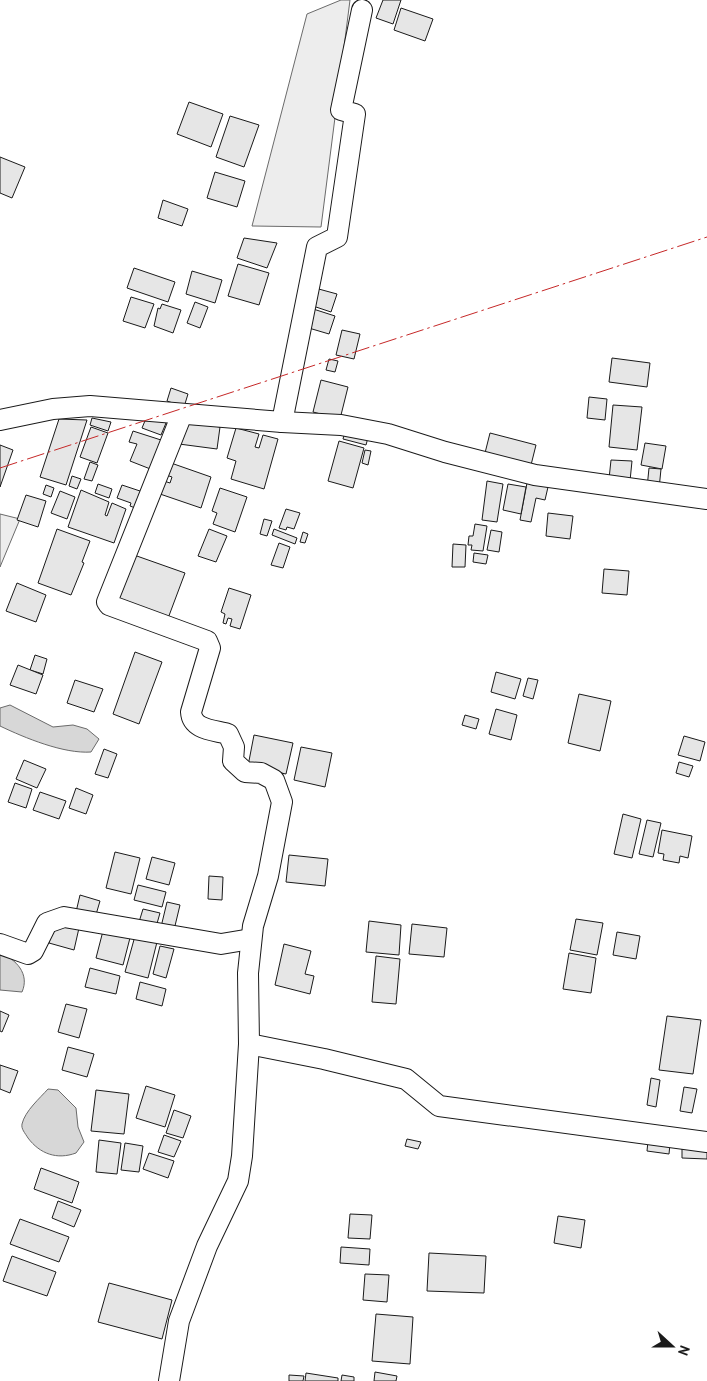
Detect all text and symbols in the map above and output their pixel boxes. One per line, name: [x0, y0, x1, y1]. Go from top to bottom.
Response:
north arrow: [647, 1321, 697, 1371]
text: N: [674, 1343, 694, 1358]

